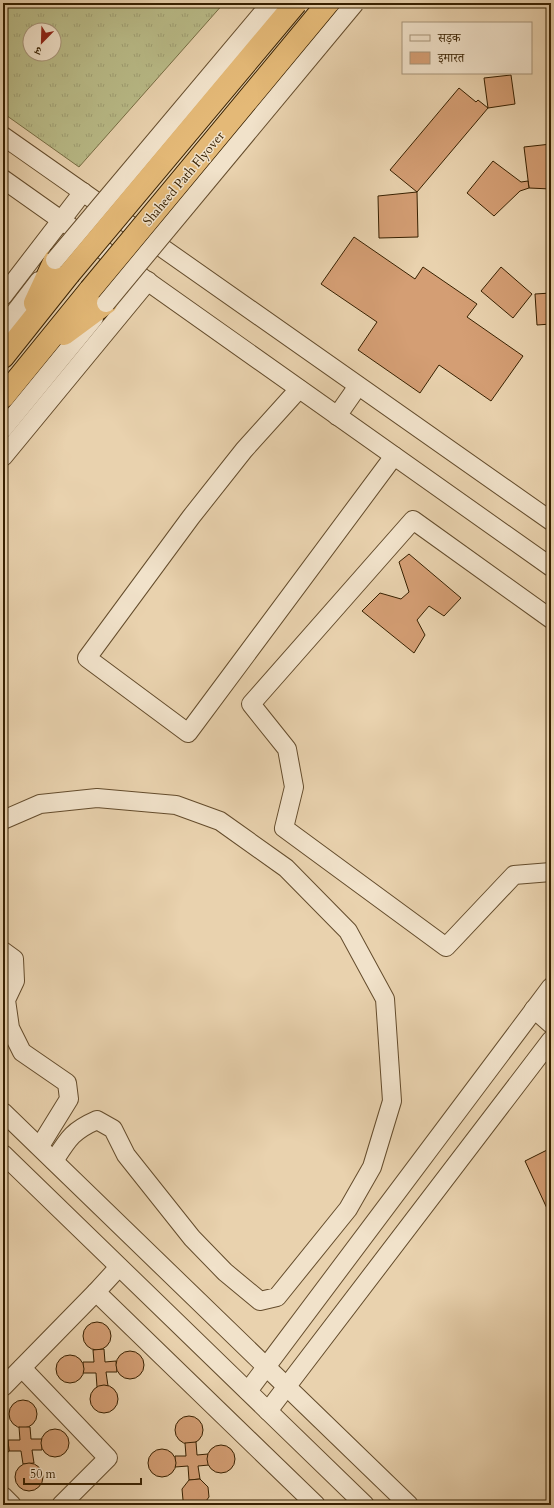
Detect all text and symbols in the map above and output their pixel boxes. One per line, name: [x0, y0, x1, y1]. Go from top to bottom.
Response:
north arrow: [22, 22, 62, 62]
legend: [402, 22, 532, 74]
text: सड़क: [437, 30, 462, 46]
text: उ: [31, 42, 45, 59]
text: इमारत: [437, 50, 465, 66]
street label: Shaheed Path Flyover: [139, 127, 229, 230]
scale bar: [24, 1460, 141, 1486]
text: 50 m: [30, 1466, 57, 1482]

